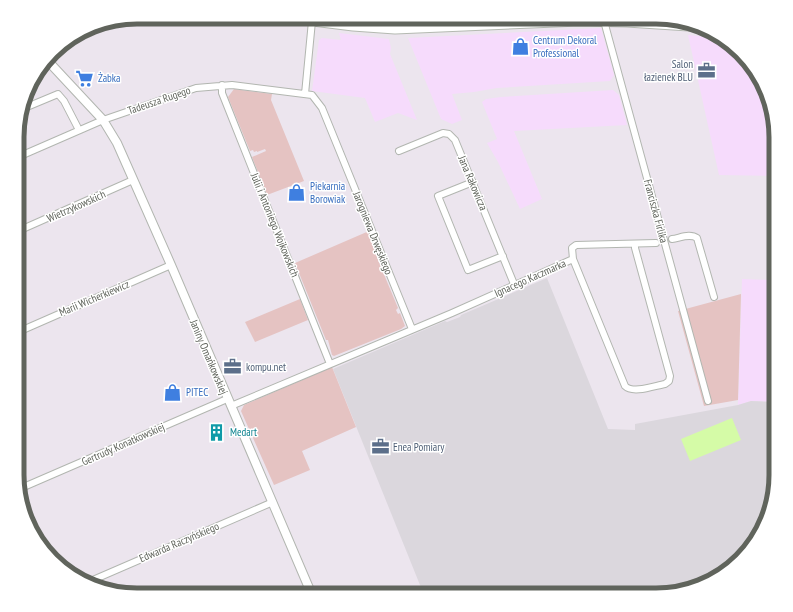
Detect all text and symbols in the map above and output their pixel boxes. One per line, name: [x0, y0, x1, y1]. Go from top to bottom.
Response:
place label: Centrum Dekoral Professional: [533, 33, 597, 60]
shop icon: Centrum Dekoral Professional: [510, 36, 530, 56]
place label: Salon łazienek BLU: [644, 57, 693, 84]
office icon: Salon łazienek BLU: [696, 60, 716, 80]
supermarket icon: Żabka: [75, 68, 95, 88]
place label: Żabka: [98, 71, 121, 85]
street label: Tadeusza Rugego: [126, 83, 193, 117]
street label: Jana Rakowicza: [455, 153, 491, 212]
street label: Julii i Antoniego Wojkowskich: [247, 170, 302, 279]
street label: Franciszka Firlika: [641, 178, 671, 244]
place label: Piekarnia Borowiak: [310, 179, 346, 206]
shop icon: Piekarnia Borowiak: [287, 182, 307, 202]
street label: Wietrzykowskich: [44, 187, 108, 225]
street label: Jarogniewa Drwęskiego: [350, 188, 396, 277]
street label: Ignacego Kaczmarka: [492, 256, 568, 300]
street label: Marii Wicherkiewicz: [57, 277, 131, 319]
street label: Janiny Omańkowskiej: [186, 316, 231, 397]
office icon: kompu.net: [223, 357, 243, 377]
place label: kompu.net: [246, 360, 286, 374]
shop icon: PITEC: [163, 382, 183, 402]
place label: PITEC: [186, 385, 208, 399]
street label: Gertrudy Konatkowskiej: [79, 419, 167, 469]
building icon: Medart: [207, 422, 227, 442]
place label: Medart: [230, 425, 257, 439]
office icon: Enea Pomiary: [370, 437, 390, 457]
place label: Enea Pomiary: [393, 440, 445, 454]
street label: Edwarda Raczyńskiego: [137, 519, 221, 565]

